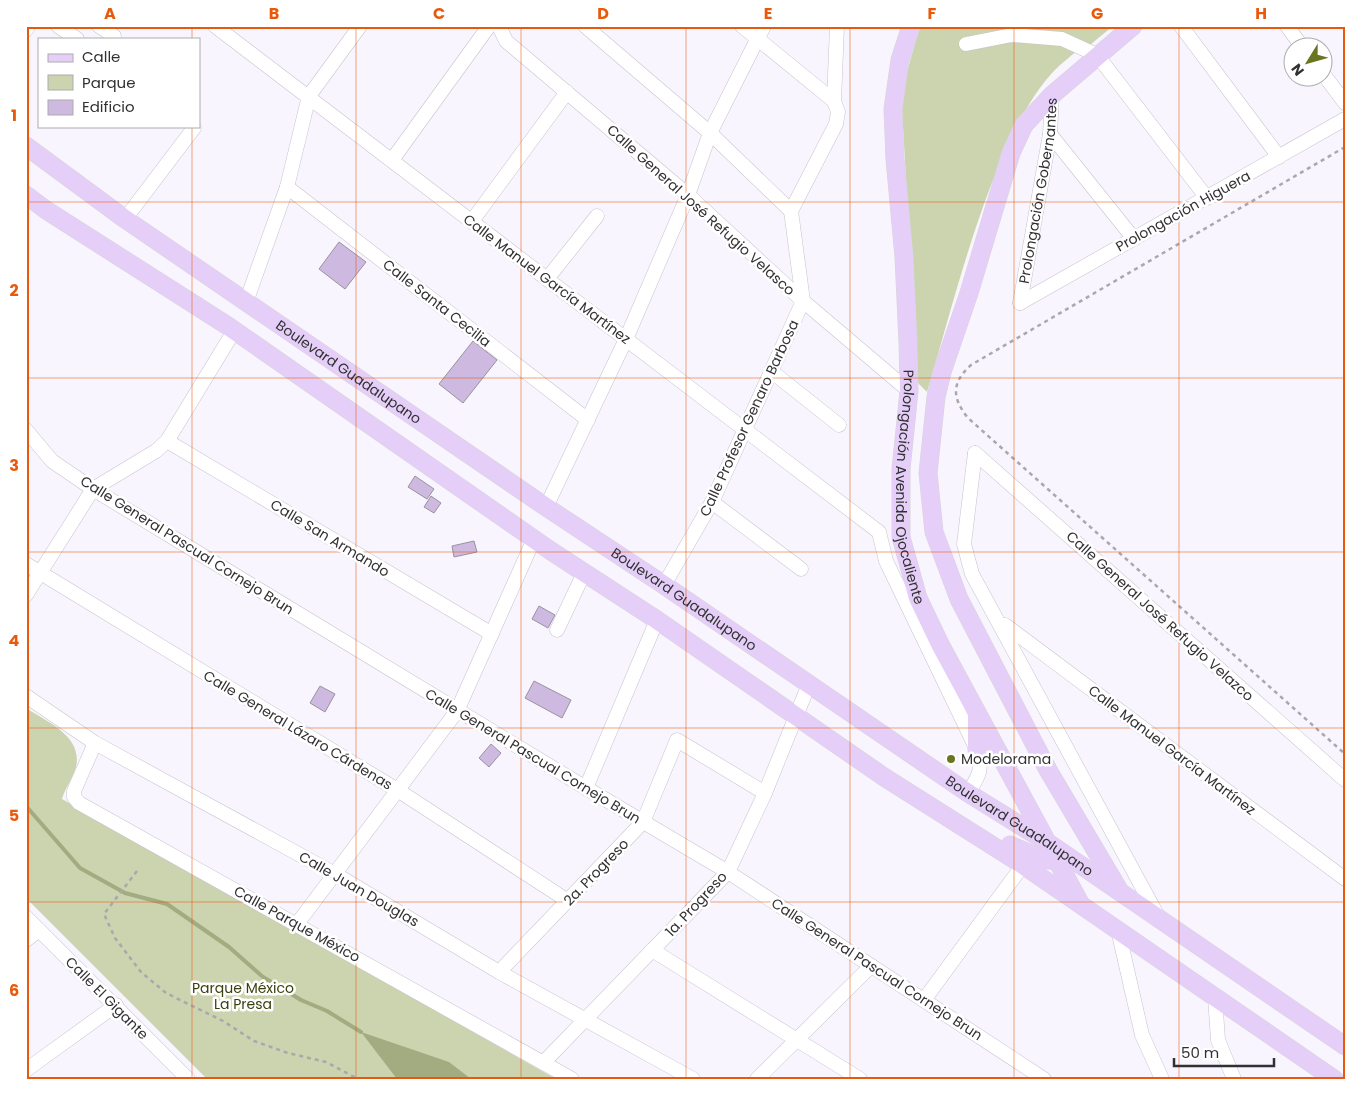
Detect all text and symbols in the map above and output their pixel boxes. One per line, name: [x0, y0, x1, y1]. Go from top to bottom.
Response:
text: A: [104, 2, 116, 25]
text: B: [269, 2, 279, 25]
text: C: [433, 2, 445, 25]
text: D: [597, 2, 609, 25]
text: E: [764, 2, 772, 25]
text: F: [928, 2, 937, 25]
text: G: [1091, 2, 1103, 25]
text: H: [1255, 2, 1267, 25]
legend: [38, 38, 200, 128]
north arrow: [1284, 38, 1334, 88]
text: Calle: [82, 46, 120, 67]
text: N: [1286, 60, 1309, 80]
text: Parque: [82, 72, 135, 93]
text: Edificio: [82, 96, 135, 117]
street label: Prolongación Gobernantes: [1014, 97, 1062, 285]
text: 1: [11, 104, 17, 127]
street label: Calle General José Refugio Velasco: [603, 120, 799, 300]
street label: Prolongación Higuera: [1112, 166, 1254, 256]
street label: Calle Manuel García Martínez: [459, 209, 635, 349]
street label: Calle Santa Cecilia: [379, 254, 495, 352]
text: 2: [9, 279, 19, 302]
street label: Boulevard Guadalupano: [272, 315, 425, 429]
street label: Calle Profesor Genaro Barbosa: [695, 316, 803, 520]
street label: Prolongación Avenida Ojocaliente: [891, 369, 930, 608]
text: 3: [9, 454, 19, 477]
street label: Calle General Pascual Cornejo Brun: [76, 471, 298, 619]
street label: Calle San Armando: [267, 494, 393, 582]
street label: Calle General José Refugio Velazco: [1062, 526, 1258, 706]
street label: Boulevard Guadalupano: [607, 543, 761, 656]
text: 4: [9, 629, 20, 652]
street label: Calle General Lázaro Cárdenas: [200, 665, 396, 795]
street label: Calle Manuel García Martínez: [1084, 680, 1260, 820]
street label: Calle General Pascual Cornejo Brun: [421, 684, 645, 828]
place label: Modelorama: [961, 749, 1051, 769]
marker: Modelorama: [945, 753, 957, 765]
street label: Boulevard Guadalupano: [942, 771, 1097, 881]
text: 5: [9, 804, 19, 827]
street label: 2a. Progreso: [559, 834, 633, 910]
street label: Calle Juan Douglas: [295, 846, 423, 932]
street label: 1a. Progreso: [661, 867, 731, 941]
street label: Calle Parque México: [230, 881, 364, 967]
street label: Calle General Pascual Cornejo Brun: [767, 893, 987, 1045]
street label: Calle El Gigante: [61, 952, 153, 1044]
park label: Parque México La Presa: [192, 978, 294, 1014]
text: 6: [9, 979, 19, 1002]
scale bar: [1174, 1035, 1274, 1067]
text: 50 m: [1181, 1042, 1219, 1063]

